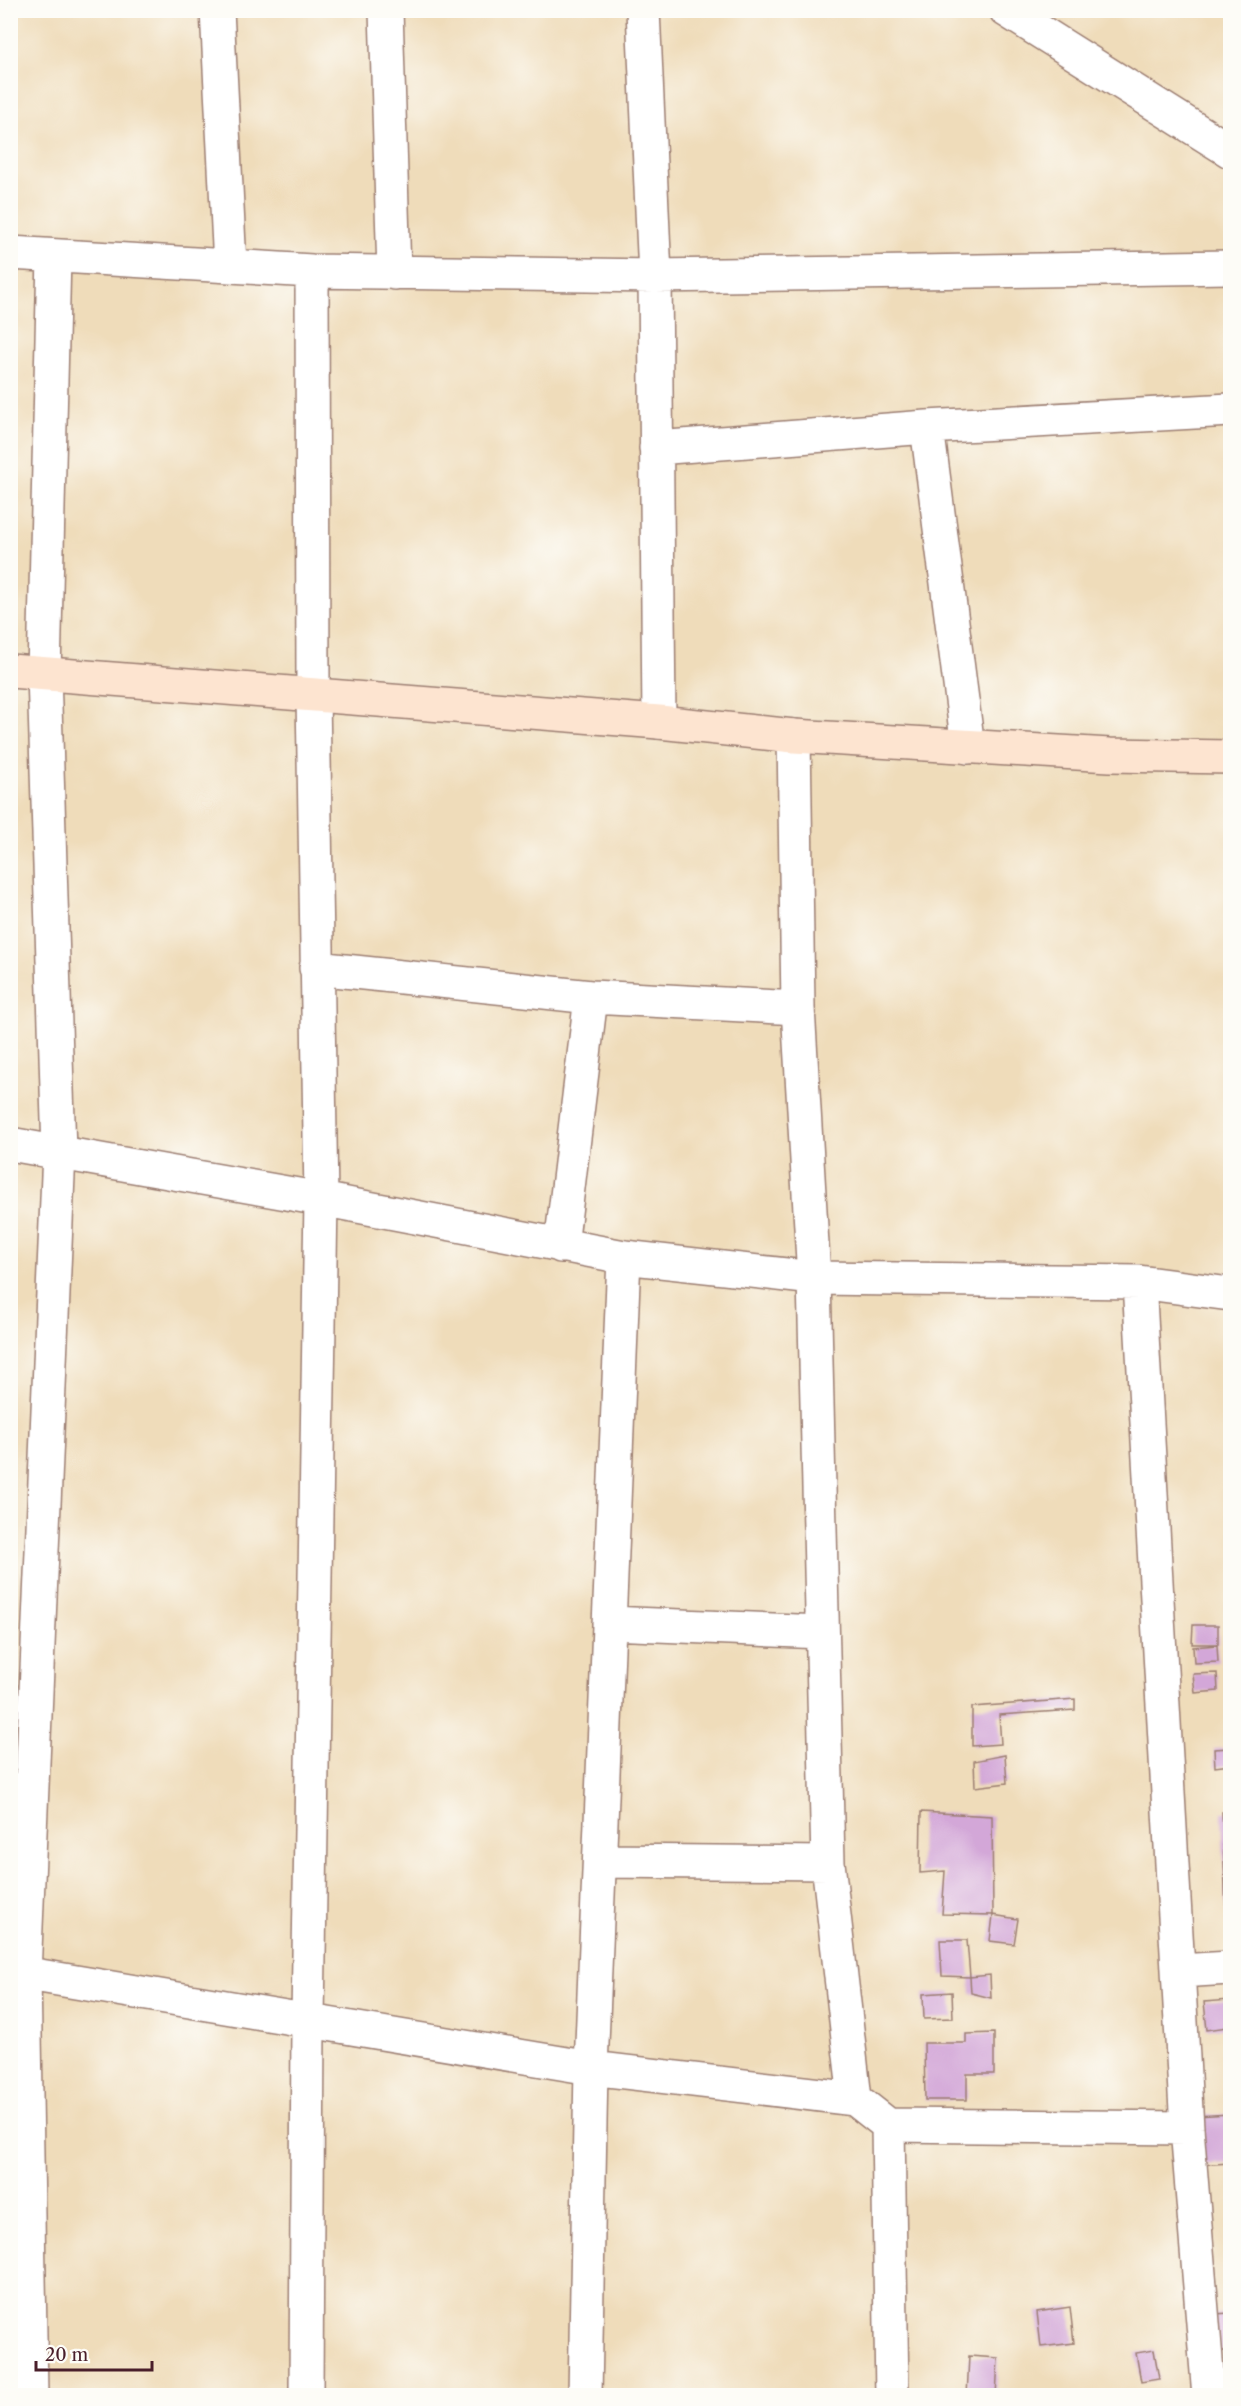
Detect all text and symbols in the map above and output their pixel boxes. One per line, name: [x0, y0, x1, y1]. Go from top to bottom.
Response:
scale bar: [36, 2334, 152, 2372]
text: 20 m: [45, 2344, 89, 2366]

